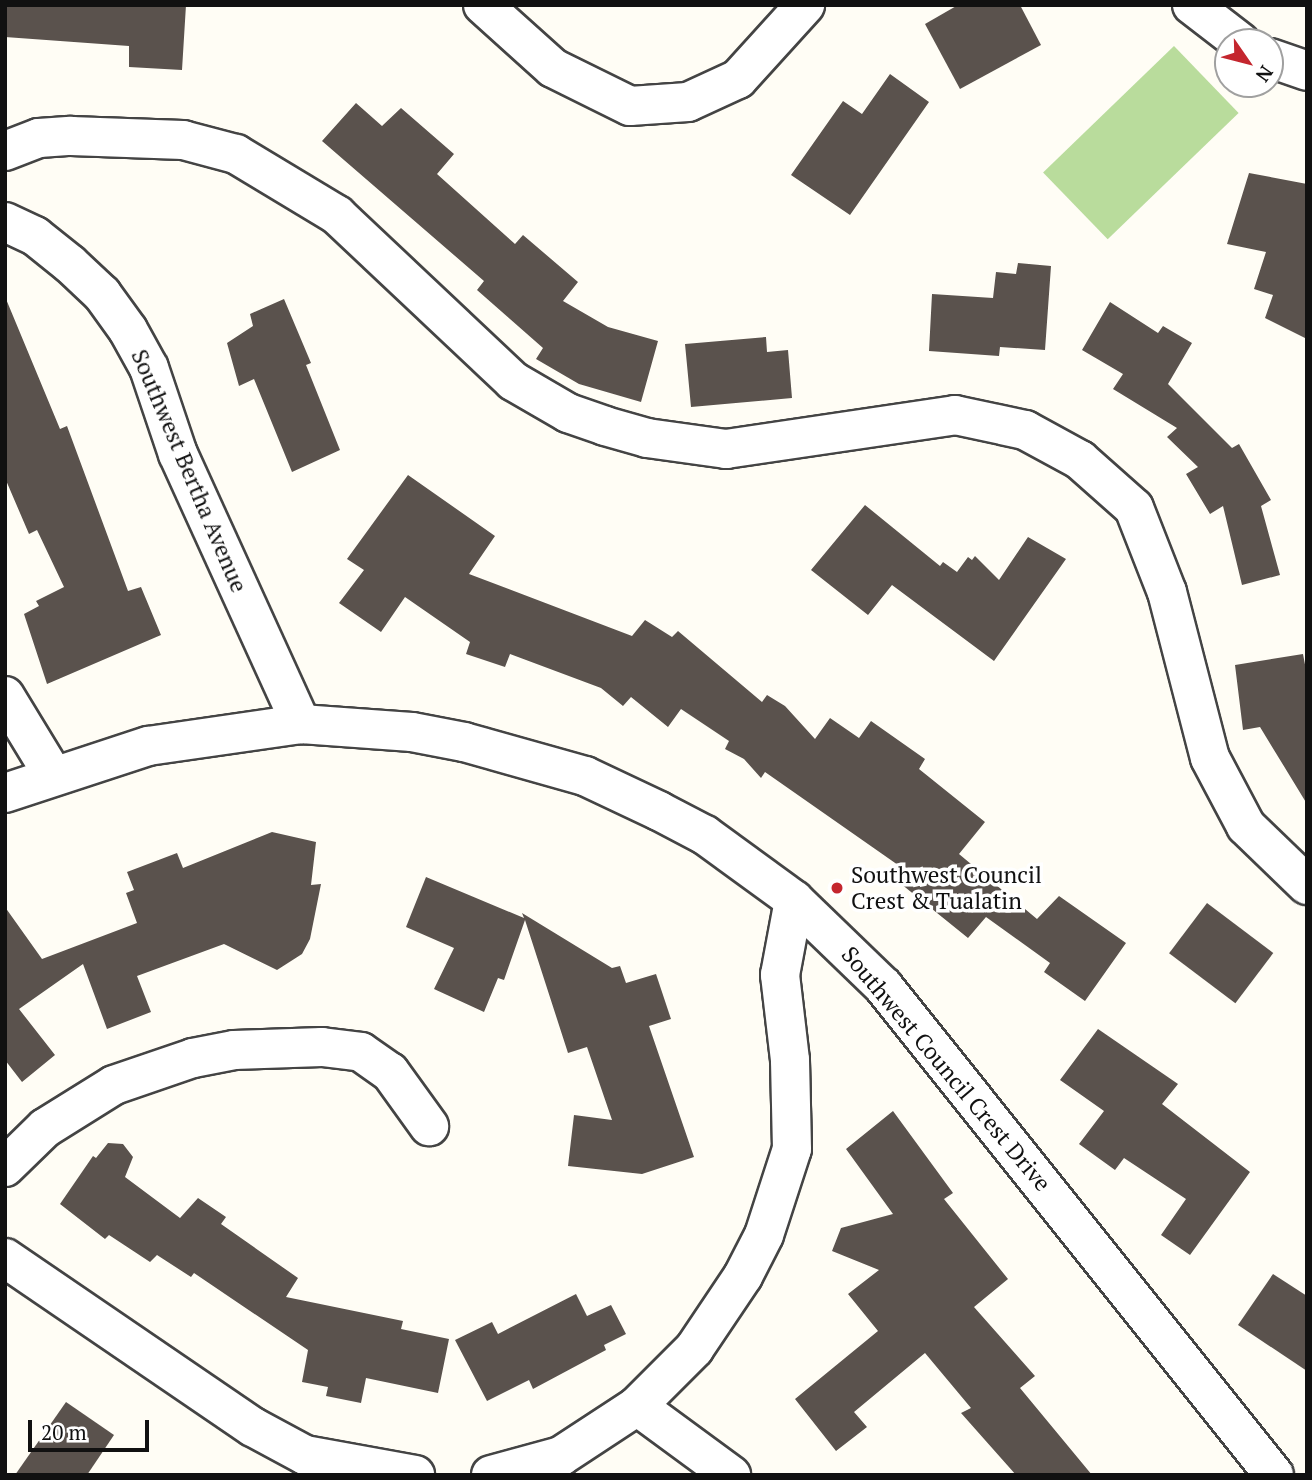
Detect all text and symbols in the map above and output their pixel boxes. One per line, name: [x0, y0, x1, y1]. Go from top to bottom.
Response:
north arrow: [1214, 28, 1284, 98]
text: N: [1251, 61, 1279, 87]
street label: Southwest Bertha Avenue: [125, 345, 253, 597]
place label: Southwest Council Crest & Tualatin: [851, 861, 1042, 915]
marker: Southwest Council Crest & Tualatin: [829, 880, 845, 896]
street label: Southwest Council Crest Drive: [836, 941, 1056, 1197]
scale bar: [32, 1406, 152, 1450]
text: 20 m: [41, 1418, 87, 1446]

